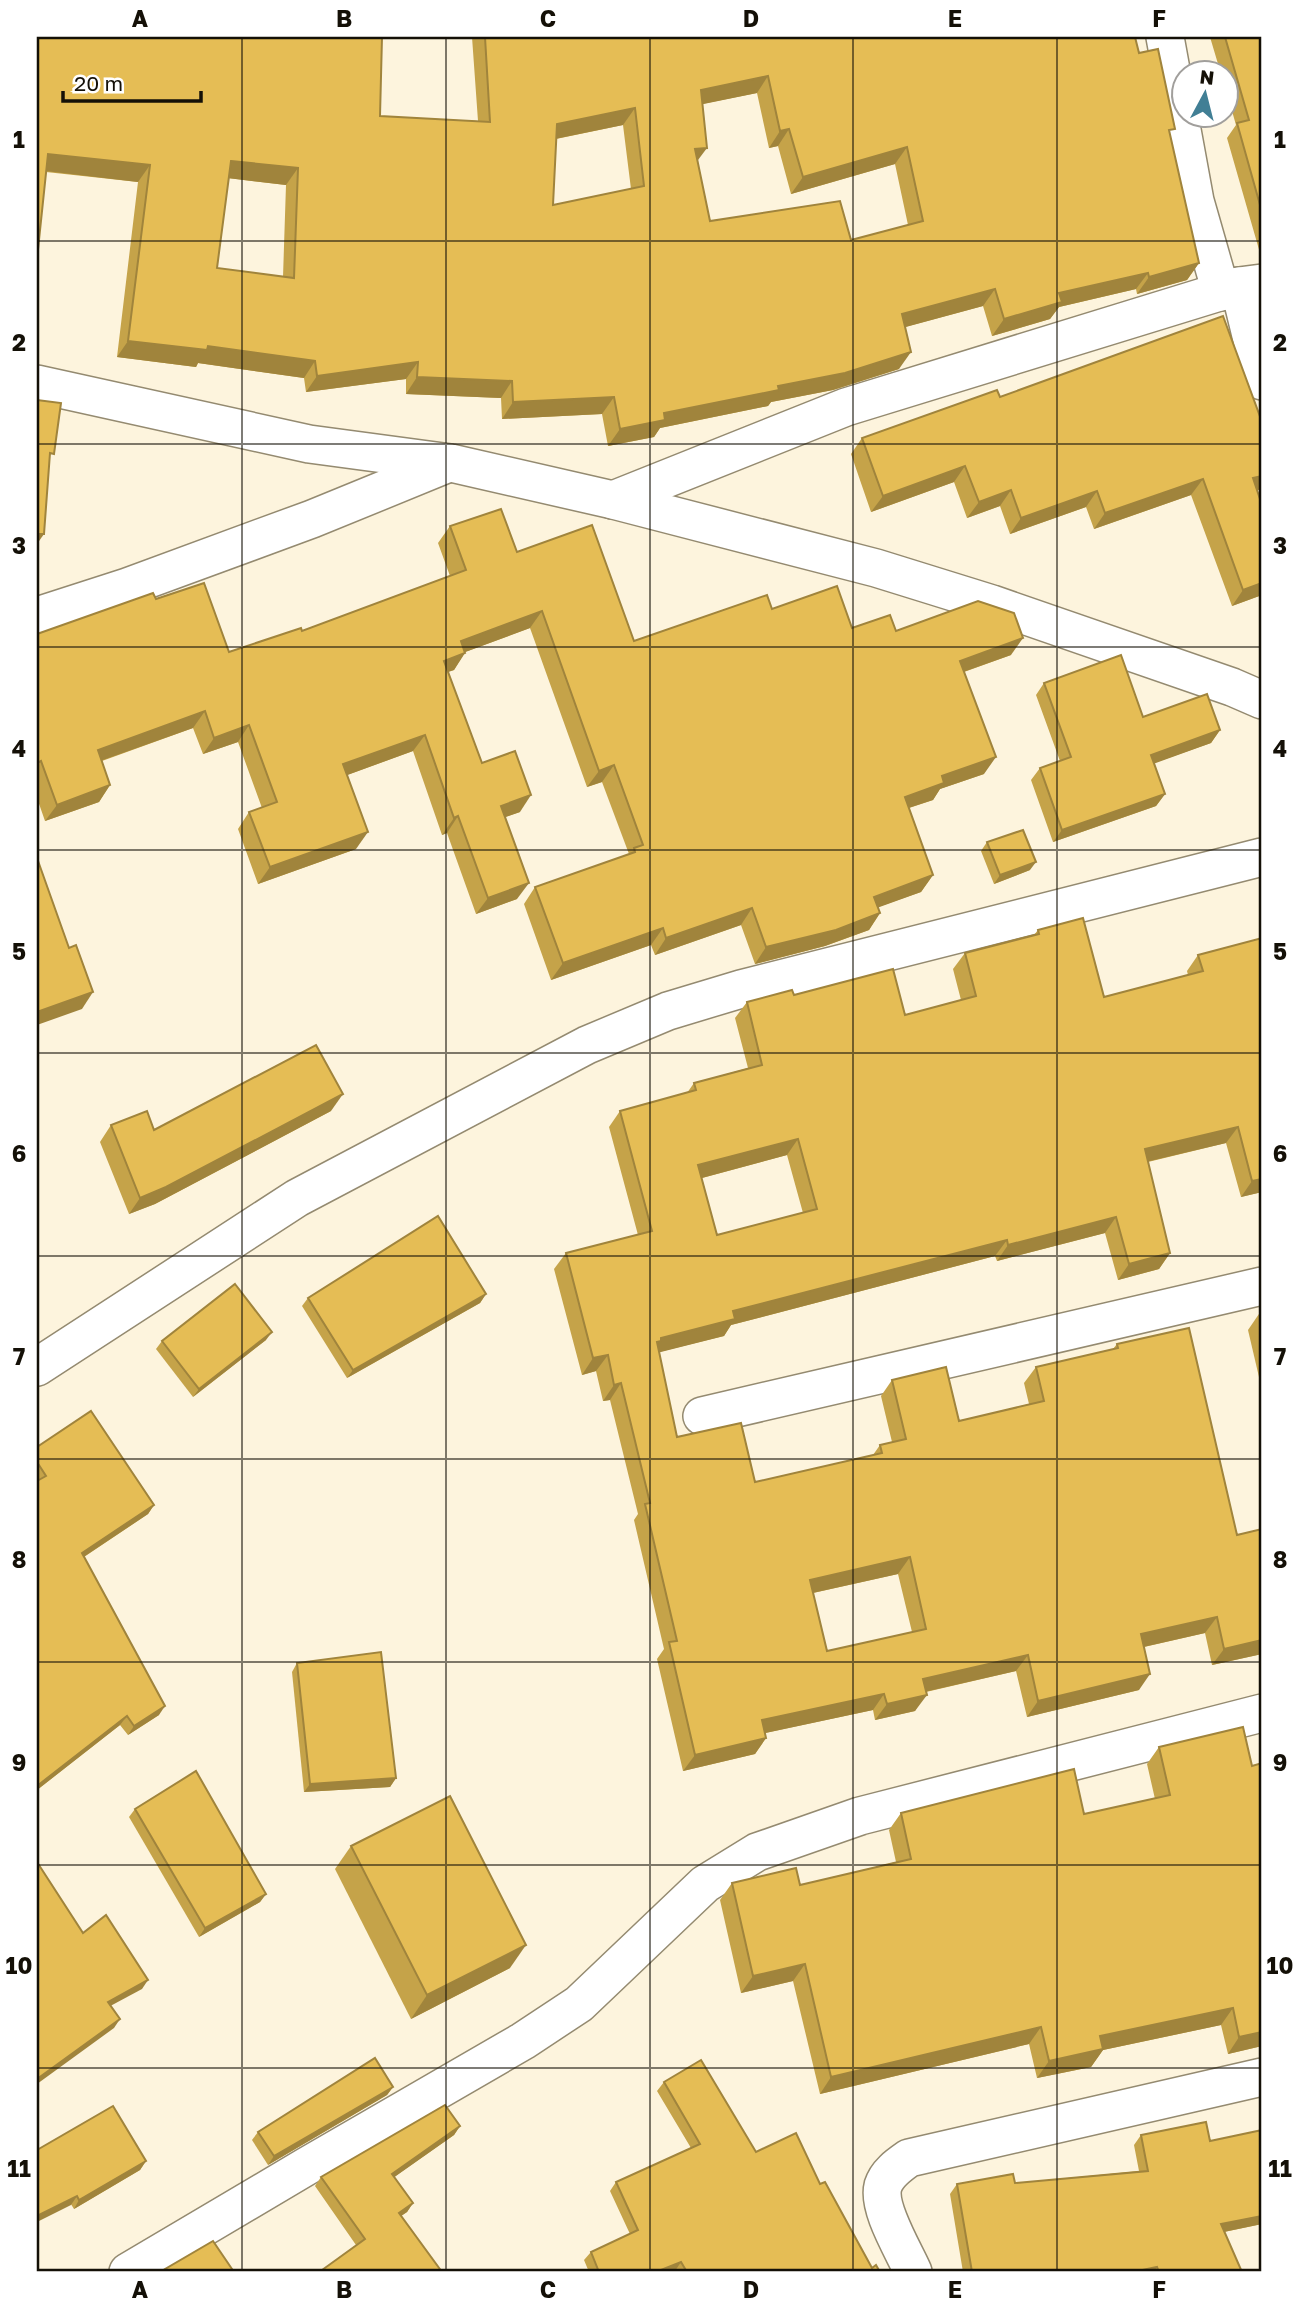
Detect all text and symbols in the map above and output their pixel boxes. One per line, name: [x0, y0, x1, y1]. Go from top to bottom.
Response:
text: A: [132, 4, 149, 32]
text: B: [336, 4, 352, 32]
text: C: [540, 4, 556, 32]
text: D: [743, 4, 759, 32]
text: E: [948, 4, 962, 32]
text: F: [1152, 4, 1166, 32]
scale bar: [63, 60, 201, 104]
north arrow: [1170, 60, 1240, 130]
text: N: [1199, 64, 1216, 89]
text: 20 m: [74, 70, 123, 96]
text: 1: [13, 125, 25, 153]
text: 1: [1274, 125, 1286, 153]
text: 2: [12, 328, 26, 356]
text: 2: [1273, 328, 1287, 356]
text: 3: [12, 531, 26, 559]
text: 3: [1273, 531, 1287, 559]
text: 4: [12, 734, 26, 762]
text: 4: [1273, 734, 1287, 762]
text: 5: [12, 937, 26, 965]
text: 5: [1273, 937, 1287, 965]
text: 6: [12, 1139, 26, 1167]
text: 6: [1273, 1139, 1287, 1167]
text: 7: [13, 1342, 25, 1370]
text: 7: [1274, 1342, 1286, 1370]
text: 8: [12, 1545, 26, 1573]
text: 8: [1273, 1545, 1287, 1573]
text: 9: [12, 1748, 26, 1776]
text: 9: [1273, 1748, 1287, 1776]
text: 10: [6, 1951, 32, 1979]
text: 10: [1267, 1951, 1293, 1979]
text: 11: [7, 2154, 31, 2182]
text: 11: [1268, 2154, 1292, 2182]
text: A: [132, 2275, 149, 2303]
text: B: [336, 2275, 352, 2303]
text: C: [540, 2275, 556, 2303]
text: D: [743, 2275, 759, 2303]
text: E: [948, 2275, 962, 2303]
text: F: [1152, 2275, 1166, 2303]

